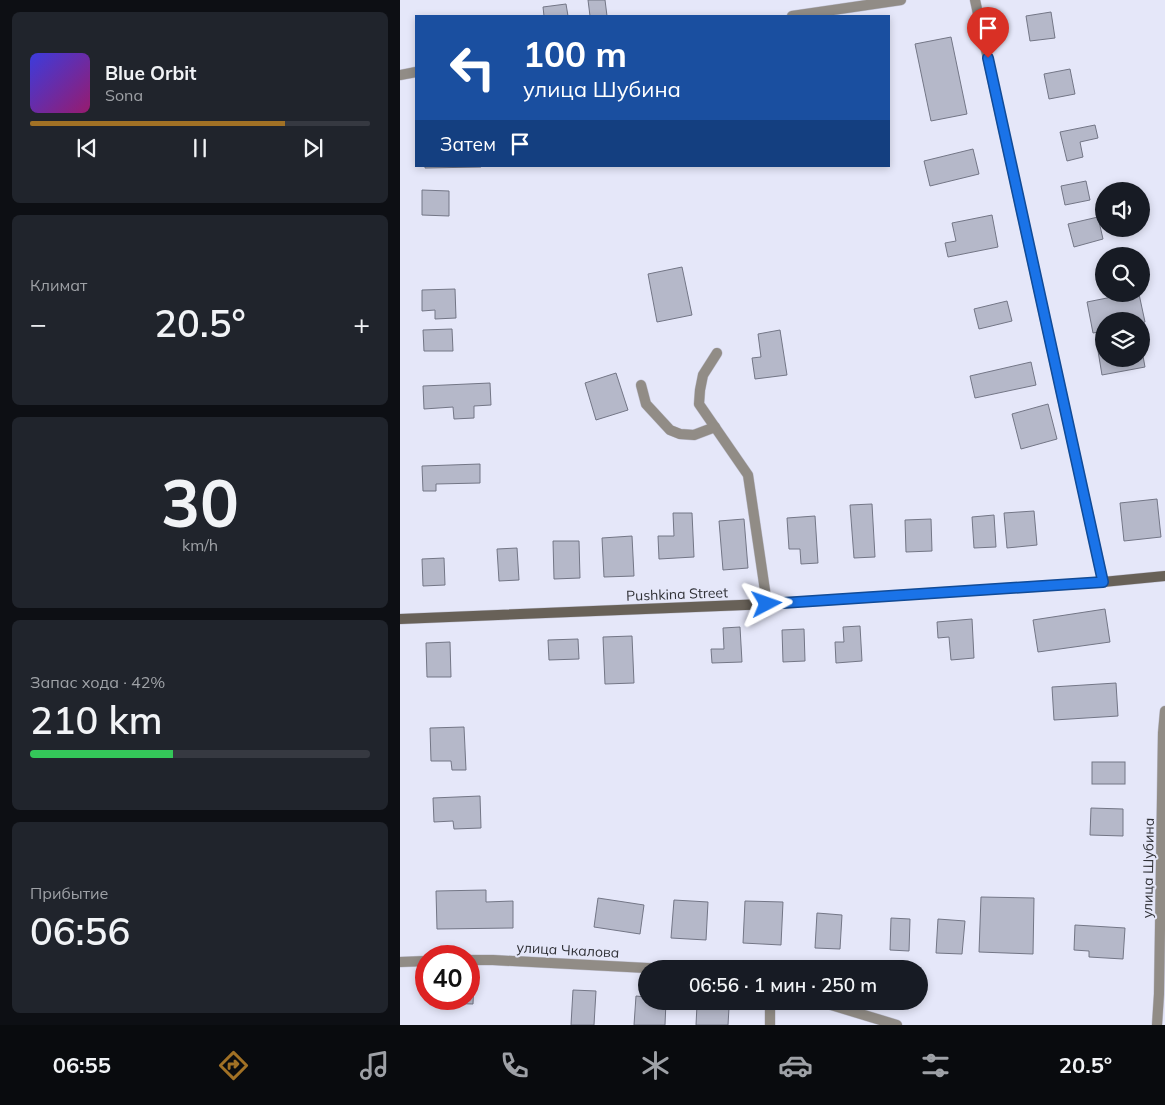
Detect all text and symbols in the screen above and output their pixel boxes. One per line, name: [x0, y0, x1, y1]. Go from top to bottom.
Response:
pin: [967, 7, 1009, 58]
icon: arrive: [974, 14, 1002, 42]
text: 100 m: [523, 32, 627, 76]
icon: left: [440, 35, 505, 100]
text: Blue Orbit: [105, 61, 196, 85]
text: улица Шубина: [523, 75, 681, 103]
text: Sona: [105, 85, 143, 105]
icon: arrive: [506, 130, 534, 158]
text: Затем: [440, 132, 496, 156]
icon: previous: [73, 134, 101, 162]
icon: pause: [186, 134, 214, 162]
icon: next: [299, 134, 327, 162]
map controls: [1095, 182, 1150, 367]
button: sound: [1095, 182, 1150, 237]
button: search: [1095, 247, 1150, 302]
text: Климат: [30, 275, 87, 295]
text: 20.5°: [154, 299, 246, 347]
text: −: [30, 306, 47, 341]
text: +: [353, 306, 370, 341]
button: layers: [1095, 312, 1150, 367]
text: 30: [161, 462, 239, 543]
text: km/h: [182, 535, 218, 555]
position arrow: [740, 577, 792, 629]
street label: Pushkina Street: [626, 583, 728, 605]
text: Запас хода · 42%: [30, 672, 165, 692]
text: 210 km: [30, 696, 163, 744]
street label: улица Шубина: [1138, 818, 1158, 918]
text: Прибытие: [30, 883, 108, 903]
text: 06:56: [30, 907, 130, 955]
street label: улица Чкалова: [516, 938, 620, 962]
speed limit sign: 40: [415, 945, 480, 1010]
text: 06:56 · 1 мин · 250 m: [689, 973, 877, 997]
icon: directions: [216, 1048, 251, 1083]
icon: music: [357, 1048, 392, 1083]
icon: phone: [497, 1048, 532, 1083]
icon: climate: [638, 1048, 673, 1083]
icon: car: [778, 1048, 813, 1083]
icon: filters: [918, 1048, 953, 1083]
text: 06:55: [53, 1051, 111, 1079]
text: 20.5°: [1059, 1051, 1112, 1079]

